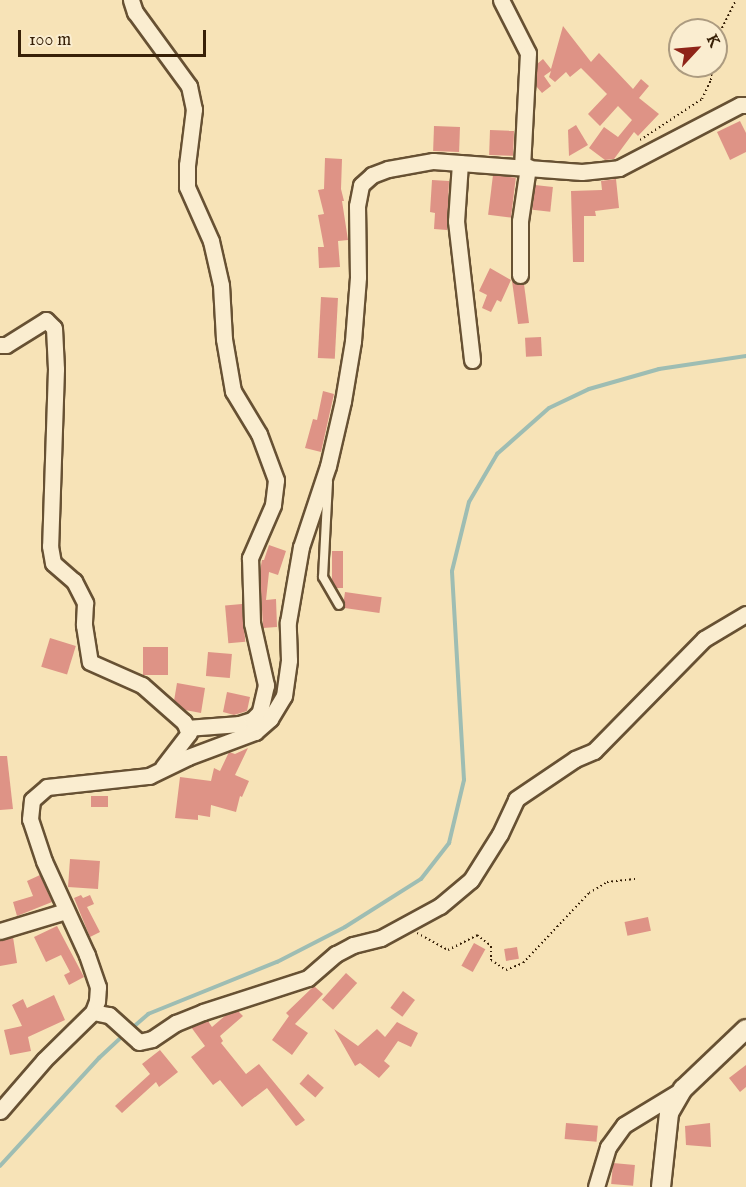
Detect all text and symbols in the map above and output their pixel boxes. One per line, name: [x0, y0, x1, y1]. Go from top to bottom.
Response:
scale bar: [21, 18, 208, 56]
north arrow: [668, 18, 728, 78]
text: 100 m: [29, 29, 71, 52]
text: K: [701, 31, 724, 51]

